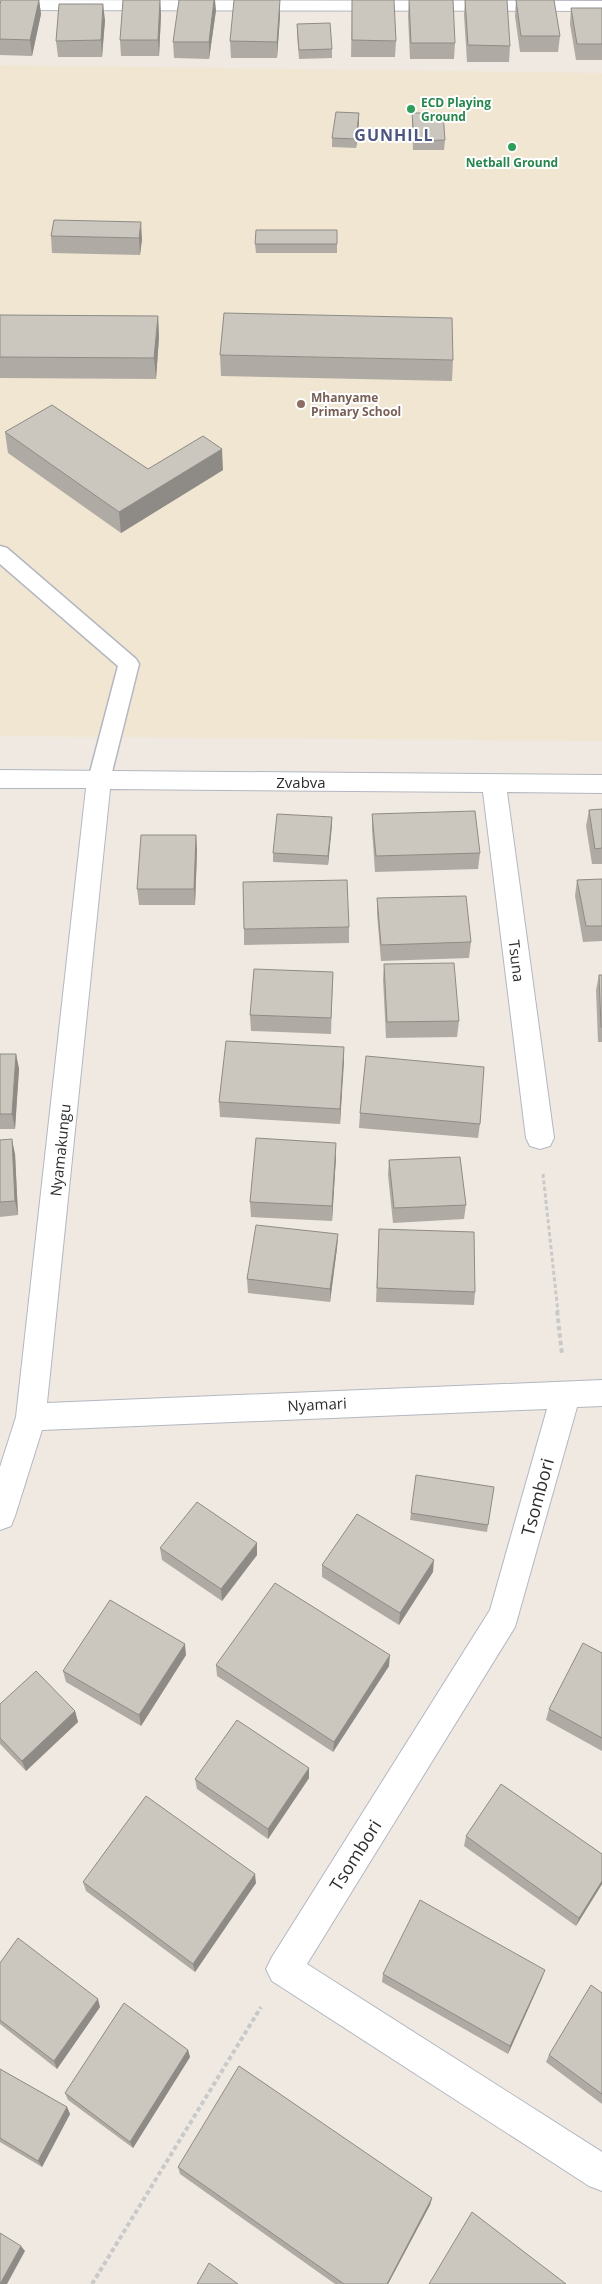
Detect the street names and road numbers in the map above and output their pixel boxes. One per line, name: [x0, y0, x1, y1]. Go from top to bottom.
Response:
street label: Zvabva: [276, 772, 326, 792]
street label: Tsuna: [505, 939, 529, 983]
street label: Nyamakungu: [45, 1103, 75, 1197]
street label: Nyamari: [287, 1392, 347, 1416]
street label: Tsombori: [515, 1455, 559, 1539]
street label: Tsombori: [324, 1815, 386, 1895]

